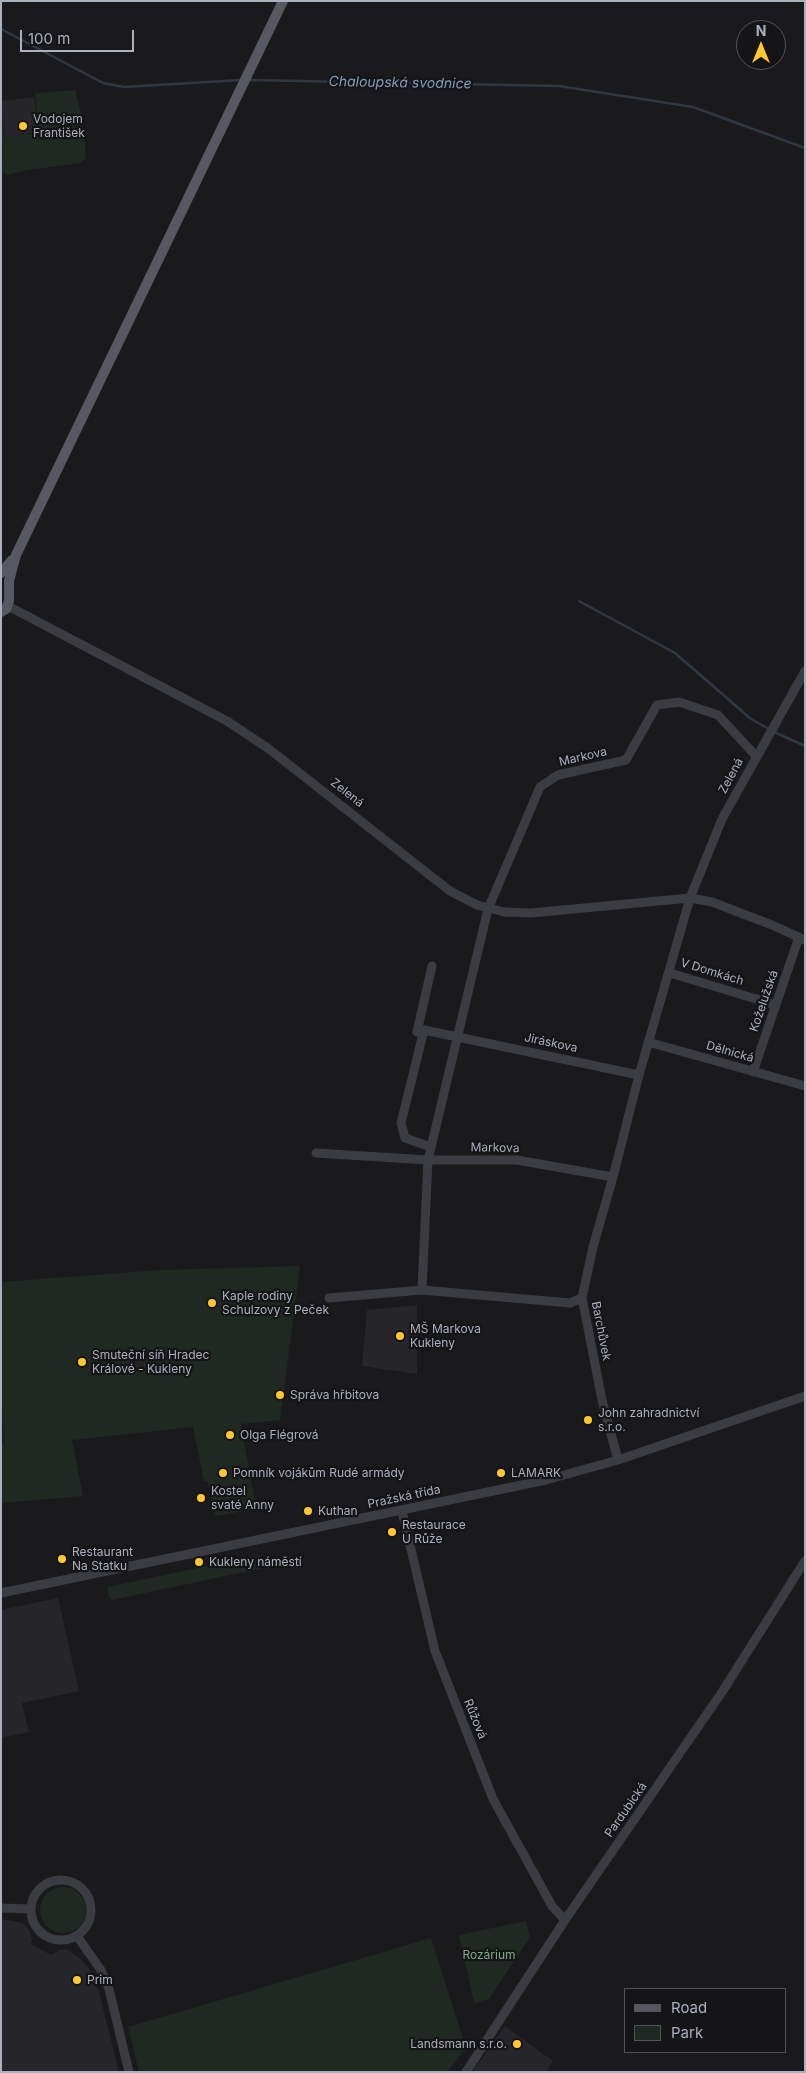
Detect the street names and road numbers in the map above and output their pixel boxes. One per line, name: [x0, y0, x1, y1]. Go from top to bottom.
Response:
street label: Markova: [558, 744, 608, 770]
street label: Zelená: [716, 756, 746, 796]
street label: Zelená: [327, 776, 367, 810]
street label: V Domkách: [679, 956, 745, 988]
street label: Koželužská: [747, 968, 781, 1034]
street label: Jiráskova: [523, 1030, 579, 1056]
street label: Dělnická: [705, 1038, 755, 1066]
street label: Markova: [470, 1140, 520, 1156]
street label: Barchůvek: [588, 1300, 614, 1362]
street label: Pražská třída: [366, 1482, 442, 1512]
street label: Růžová: [461, 1697, 489, 1741]
street label: Pardubická: [602, 1780, 650, 1840]

